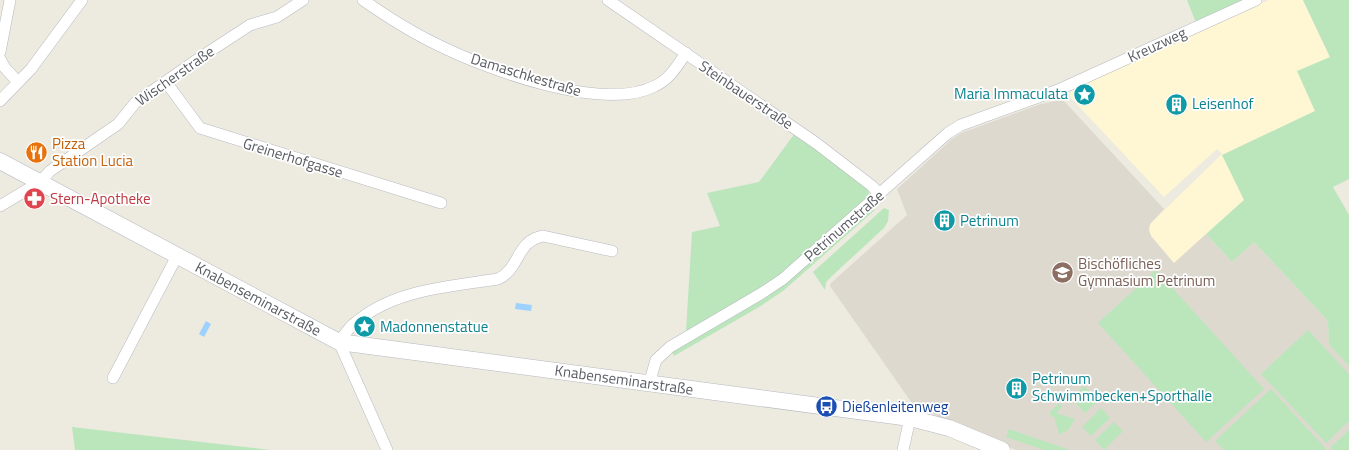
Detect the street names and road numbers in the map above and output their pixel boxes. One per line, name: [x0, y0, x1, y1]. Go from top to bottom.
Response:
street label: Kreuzweg: [1124, 21, 1190, 68]
street label: Wischerstraße: [130, 40, 219, 111]
street label: Damaschkestraße: [468, 47, 584, 102]
street label: Steinbauerstraße: [694, 54, 798, 135]
street label: Greinerhofgasse: [240, 131, 346, 184]
street label: Petrinumstraße: [798, 184, 889, 267]
street label: Knabenseminarstraße: [191, 256, 325, 342]
street label: Knabenseminarstraße: [553, 358, 695, 401]

